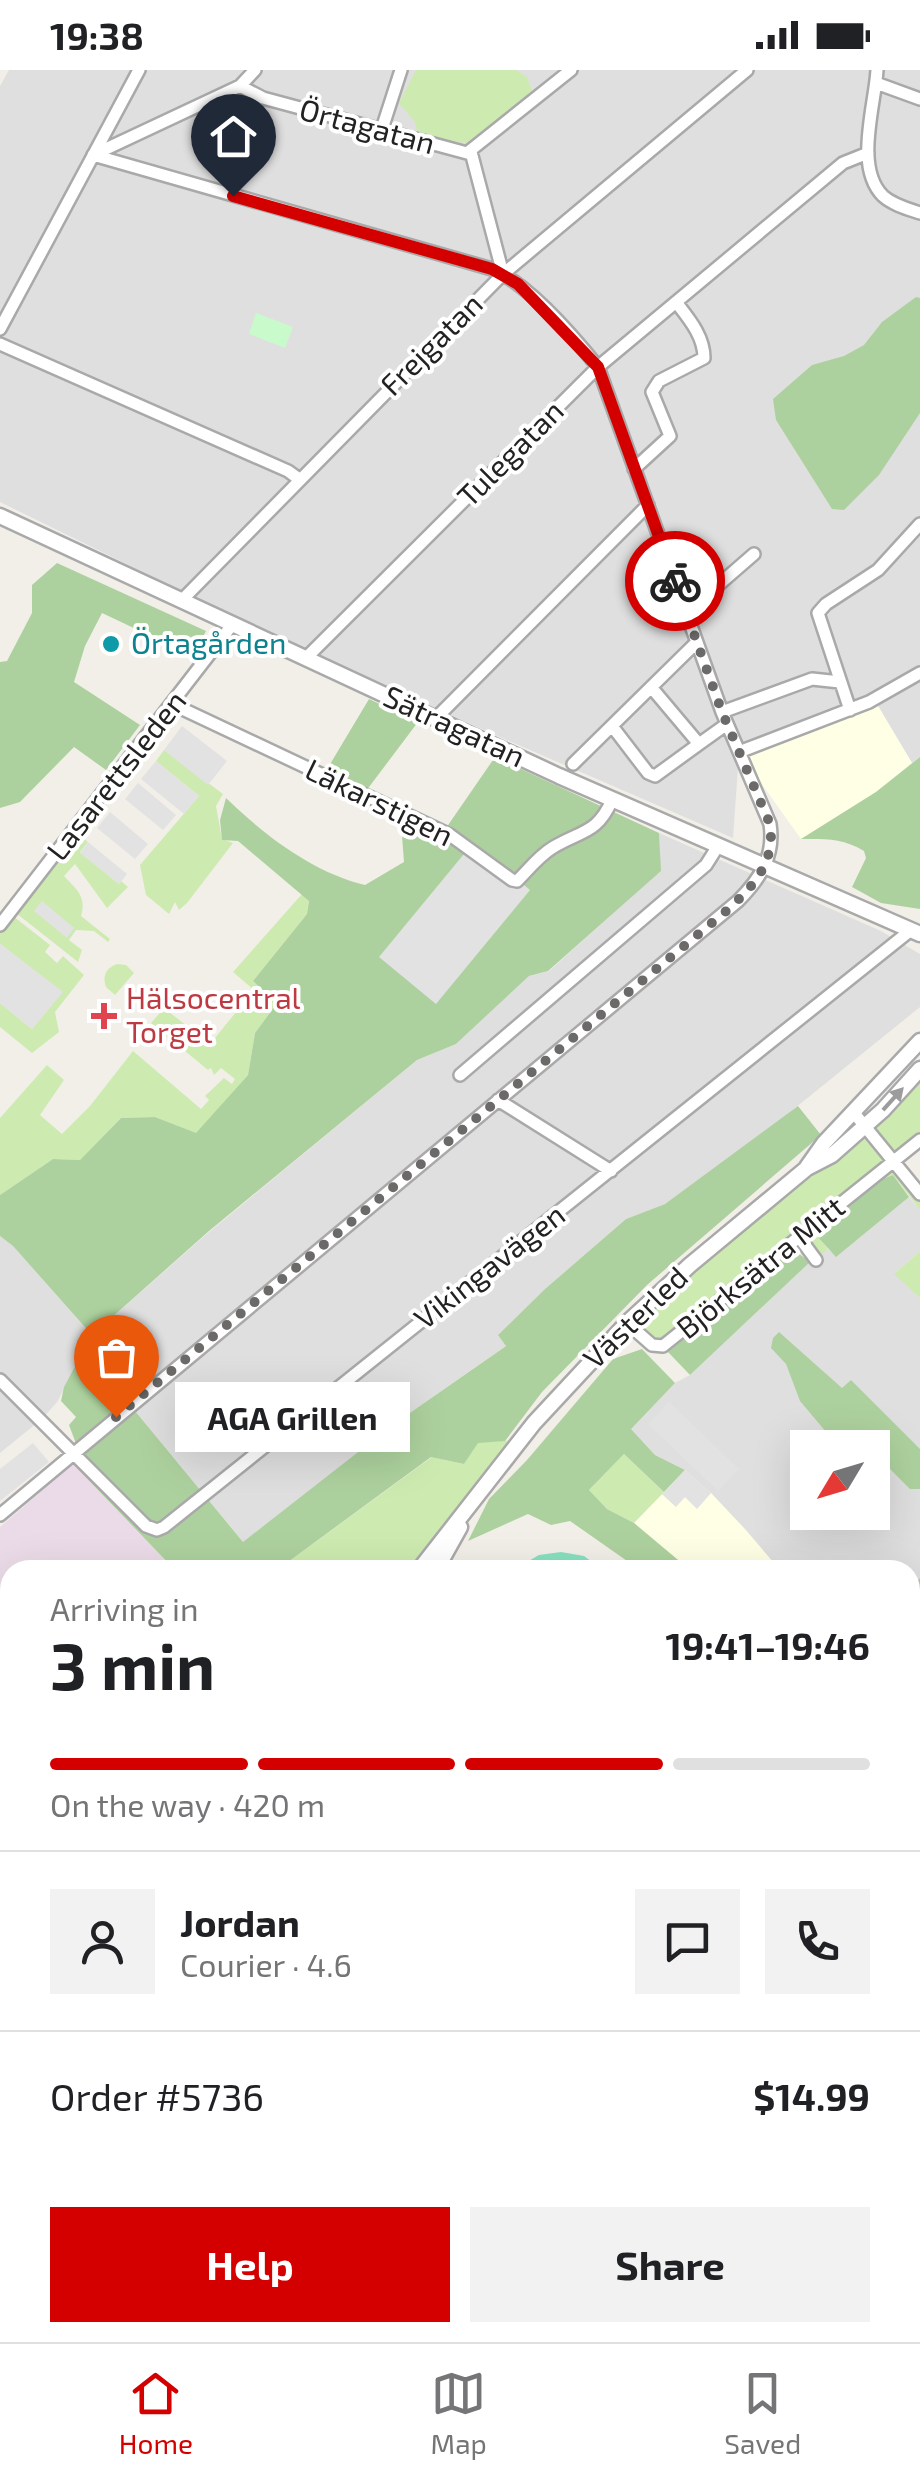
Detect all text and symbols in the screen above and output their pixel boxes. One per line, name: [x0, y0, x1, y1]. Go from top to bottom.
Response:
text: 19:38: [50, 12, 144, 58]
street label: Örtagatan: [296, 90, 439, 160]
pin: [191, 94, 276, 197]
icon: home: [206, 109, 261, 164]
street label: Frejgatan: [372, 285, 489, 402]
street label: Tulegatan: [449, 392, 570, 513]
courier: [625, 531, 725, 631]
icon: bike: [648, 554, 703, 609]
place label: Örtagården: [131, 624, 287, 660]
marker: Örtagården: [100, 633, 122, 655]
street label: Sätragatan: [379, 677, 531, 774]
street label: Lasarettsleden: [38, 683, 193, 867]
street label: Läkarstigen: [300, 750, 460, 852]
place label: Hälsocentral Torget: [126, 979, 301, 1049]
marker: Hälsocentral Torget: [91, 1003, 117, 1029]
one-way arrow: [881, 1087, 903, 1112]
street label: Björksätra Mitt: [669, 1188, 851, 1345]
street label: Vikingavägen: [406, 1195, 571, 1335]
street label: Västerled: [575, 1258, 694, 1375]
pin: [74, 1315, 159, 1418]
icon: bag: [89, 1330, 144, 1385]
callout: AGA Grillen: [176, 1382, 411, 1452]
text: AGA Grillen: [207, 1398, 378, 1436]
north arrow: [790, 1430, 890, 1530]
map controls: [790, 1430, 890, 1530]
text: Arriving in: [50, 1589, 199, 1627]
text: 19:41–19:46: [665, 1622, 870, 1668]
text: 3 min: [50, 1625, 215, 1703]
text: On the way · 420 m: [50, 1785, 325, 1823]
button: person: [50, 1889, 155, 1994]
button: chat: [635, 1889, 740, 1994]
button: phone: [765, 1889, 870, 1994]
text: Jordan: [180, 1899, 300, 1945]
text: Courier · 4.6: [180, 1945, 352, 1983]
text: Order #5736: [50, 2073, 264, 2119]
text: $14.99: [753, 2073, 870, 2119]
button: Help: [50, 2207, 450, 2322]
button: Share: [470, 2207, 870, 2322]
tab: Home: [119, 2366, 193, 2460]
tab: Map: [431, 2366, 487, 2460]
tab: Saved: [724, 2366, 801, 2460]

